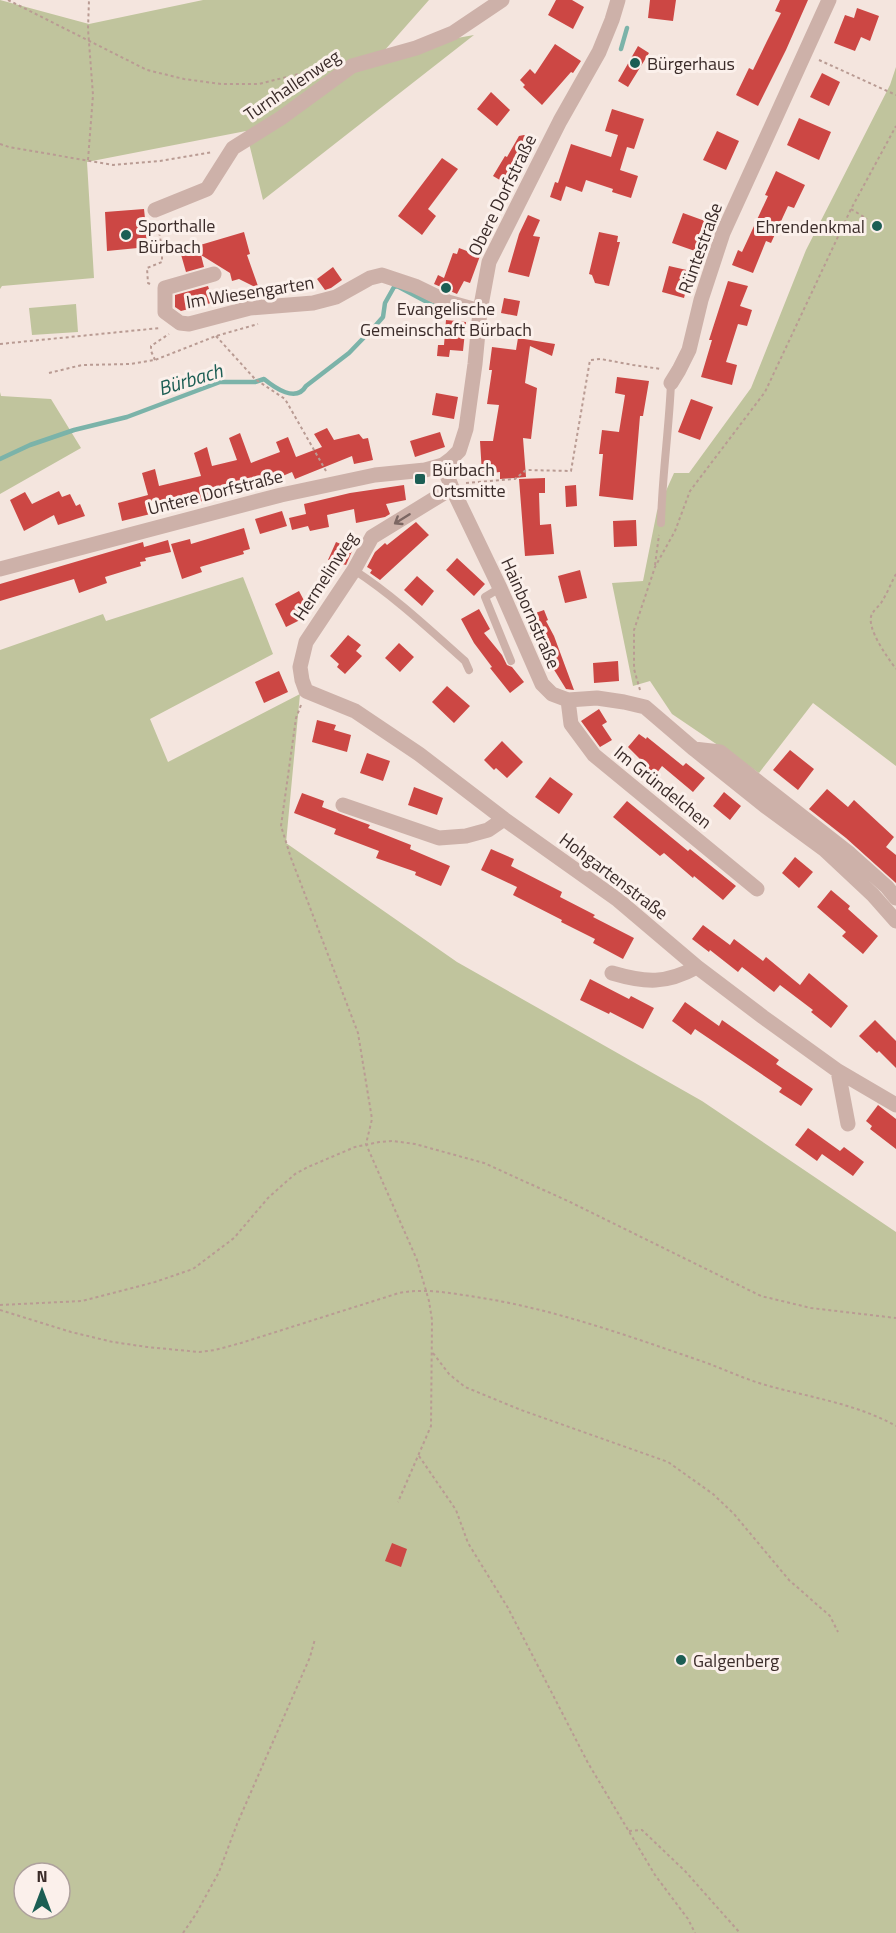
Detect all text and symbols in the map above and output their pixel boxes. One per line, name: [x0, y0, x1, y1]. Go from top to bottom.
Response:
street label: Turnhallenweg: [238, 43, 346, 127]
place label: Bürgerhaus: [647, 50, 735, 77]
marker: Bürgerhaus: [628, 56, 642, 70]
street label: Obere Dorfstraße: [461, 130, 543, 260]
street label: Rüntestraße: [671, 199, 729, 297]
place label: Sporthalle Bürbach: [138, 212, 215, 260]
place label: Ehrendenkmal: [755, 213, 865, 240]
marker: Ehrendenkmal: [870, 219, 884, 233]
marker: Sporthalle Bürbach: [119, 228, 133, 242]
street label: Im Wiesengarten: [184, 269, 316, 315]
marker: Evangelische Gemeinschaft Bürbach: [439, 281, 453, 295]
place label: Evangelische Gemeinschaft Bürbach: [360, 295, 532, 343]
water label: Bürbach: [154, 354, 227, 403]
place label: Bürbach Ortsmitte: [432, 456, 506, 504]
street label: Untere Dorfstraße: [145, 462, 285, 522]
marker: Bürbach Ortsmitte: [413, 472, 427, 486]
one-way arrow: [394, 514, 411, 526]
street label: Hermelinweg: [286, 526, 364, 626]
street label: Hainbornstraße: [494, 553, 568, 673]
street label: Im Gründelchen: [608, 739, 718, 835]
street label: Hohgartenstraße: [554, 826, 674, 926]
place label: Galgenberg: [693, 1647, 779, 1674]
marker: Galgenberg: [674, 1653, 688, 1667]
north arrow: [12, 1861, 72, 1921]
text: N: [36, 1864, 48, 1888]

